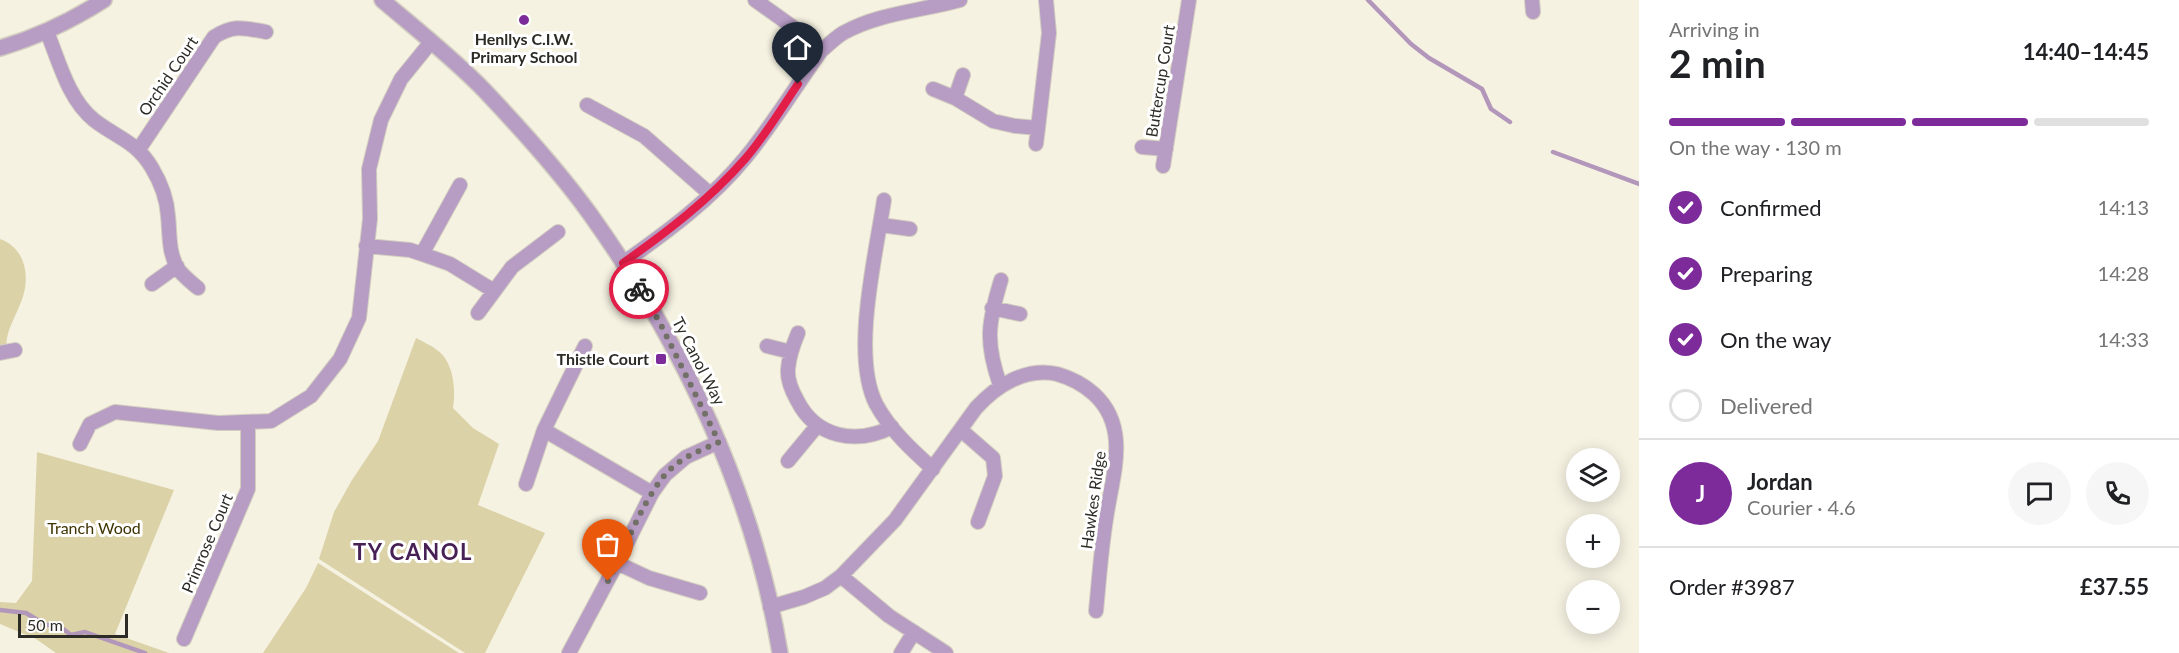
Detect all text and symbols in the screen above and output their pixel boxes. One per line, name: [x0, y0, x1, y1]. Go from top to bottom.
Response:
marker: Henllys C.I.W. Primary School: [517, 13, 531, 27]
text: Arriving in: [1669, 17, 1760, 41]
pin: [772, 22, 823, 84]
street label: Buttercup Court: [1141, 23, 1178, 139]
place label: Henllys C.I.W. Primary School: [470, 29, 578, 66]
icon: home: [781, 31, 814, 64]
street label: Orchid Court: [134, 32, 201, 119]
text: 14:40–14:45: [2023, 38, 2149, 65]
text: 2 min: [1669, 40, 1766, 86]
text: On the way · 130 m: [1669, 135, 1842, 159]
icon: check: [1669, 191, 1702, 224]
text: Confirmed: [1720, 194, 1822, 221]
text: 14:13: [2098, 195, 2149, 219]
icon: check: [1669, 257, 1702, 290]
courier: [609, 259, 669, 319]
text: Preparing: [1720, 260, 1812, 287]
text: 14:28: [2098, 261, 2149, 285]
icon: bike: [623, 273, 656, 306]
street label: Ty Canol Way: [669, 314, 730, 409]
icon: check: [1669, 323, 1702, 356]
text: On the way: [1720, 326, 1831, 353]
text: 14:33: [2098, 327, 2149, 351]
place label: Thistle Court: [557, 349, 649, 368]
marker: Thistle Court: [654, 352, 668, 366]
text: Delivered: [1720, 392, 1813, 419]
map controls: [1566, 448, 1620, 634]
button: layers: [1566, 448, 1620, 502]
street label: Hawkes Ridge: [1076, 450, 1109, 550]
button: chat: [2008, 462, 2071, 525]
button: phone: [2086, 462, 2149, 525]
text: Jordan: [1747, 468, 1813, 495]
text: J: [1696, 480, 1705, 507]
street label: Primrose Court: [177, 490, 236, 595]
text: Courier · 4.6: [1747, 495, 1856, 519]
button: +: [1566, 514, 1620, 568]
park label: Tranch Wood: [47, 518, 141, 537]
pin: [582, 519, 633, 581]
icon: bag: [591, 528, 624, 561]
district label: TY CANOL: [353, 538, 473, 565]
text: Order #3987: [1669, 573, 1795, 600]
text: £37.55: [2080, 573, 2149, 600]
button: −: [1566, 580, 1620, 634]
scale bar: [18, 611, 128, 638]
text: 50 m: [27, 615, 63, 634]

